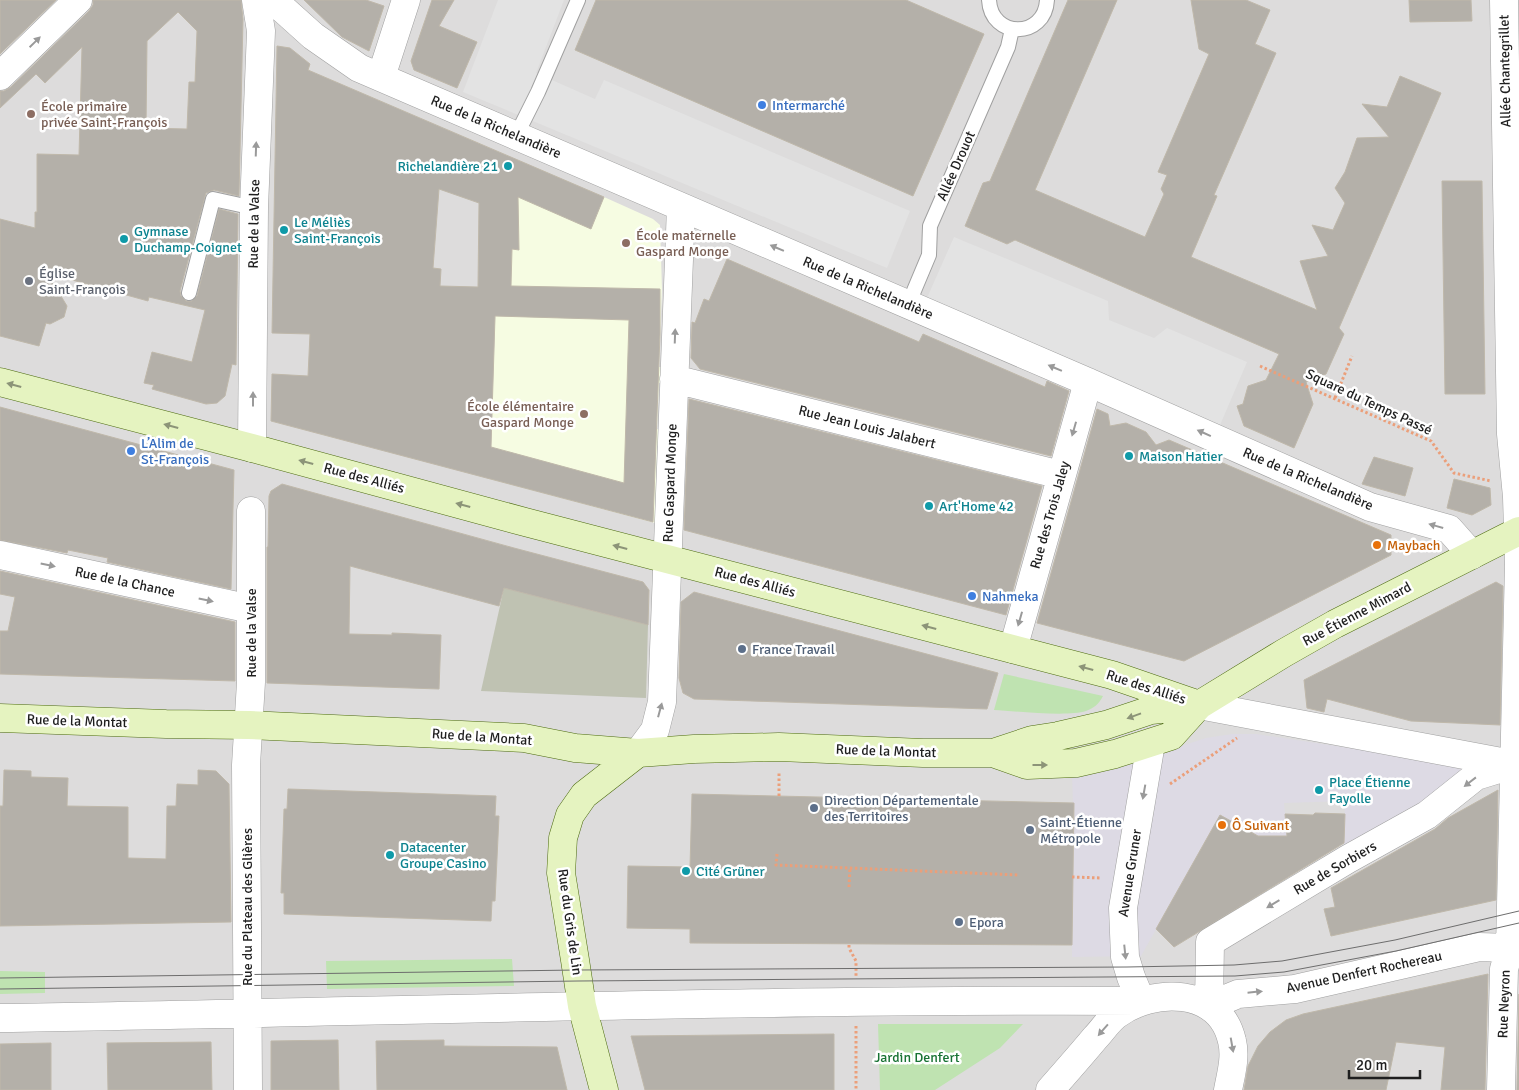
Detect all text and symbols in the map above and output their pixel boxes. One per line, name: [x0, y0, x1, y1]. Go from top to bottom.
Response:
street label: Allée Chantegrillet: [1496, 15, 1514, 127]
one-way arrow: [29, 36, 41, 48]
street label: Rue de la Richelandière: [428, 92, 564, 162]
place label: Intermarché: [772, 97, 845, 114]
place label: École primaire privée Saint-François: [41, 98, 167, 131]
marker: Intermarché: [756, 99, 768, 111]
marker: École primaire privée Saint-François: [25, 108, 37, 120]
street label: Allée Drouot: [933, 128, 979, 203]
one-way arrow: [252, 141, 260, 157]
place label: Richelandière 21: [397, 158, 498, 175]
marker: Richelandière 21: [502, 160, 514, 172]
street label: Rue de la Valse: [245, 179, 263, 269]
place label: Le Méliès Saint-François: [294, 214, 381, 247]
place label: Gymnase Duchamp-Coignet: [134, 223, 242, 256]
marker: Le Méliès Saint-François: [278, 224, 290, 236]
place label: École maternelle Gaspard Monge: [636, 227, 736, 260]
marker: Gymnase Duchamp-Coignet: [118, 233, 130, 245]
marker: École maternelle Gaspard Monge: [620, 237, 632, 249]
one-way arrow: [770, 244, 784, 252]
street label: Rue de la Richelandière: [800, 253, 936, 323]
place label: Église Saint-François: [39, 265, 126, 298]
marker: Église Saint-François: [23, 275, 35, 287]
one-way arrow: [672, 327, 680, 343]
one-way arrow: [1048, 364, 1062, 372]
street label: Square du Temps Passé: [1303, 365, 1435, 439]
one-way arrow: [7, 381, 22, 389]
one-way arrow: [249, 391, 257, 407]
place label: École élémentaire Gaspard Monge: [467, 398, 574, 431]
street label: Rue Jean Louis Jalabert: [797, 402, 937, 452]
marker: École élémentaire Gaspard Monge: [578, 408, 590, 420]
one-way arrow: [164, 422, 179, 430]
one-way arrow: [1070, 422, 1078, 437]
street label: Rue Gaspard Monge: [659, 423, 681, 543]
one-way arrow: [1197, 429, 1211, 437]
place label: L’Alim de St-François: [141, 435, 209, 468]
street label: Rue de la Richelandière: [1240, 444, 1376, 514]
marker: L’Alim de St-François: [125, 445, 137, 457]
place label: Maison Hatier: [1139, 448, 1224, 465]
marker: Maison Hatier: [1123, 450, 1135, 462]
one-way arrow: [299, 458, 314, 466]
street label: Rue des Alliés: [322, 459, 406, 497]
street label: Rue des Trois Jaley: [1027, 459, 1074, 571]
place label: Art'Home 42: [939, 498, 1014, 515]
marker: Art'Home 42: [923, 500, 935, 512]
one-way arrow: [456, 501, 471, 509]
one-way arrow: [1428, 521, 1443, 529]
place label: Maybach: [1387, 537, 1440, 554]
marker: Maybach: [1371, 539, 1383, 551]
one-way arrow: [613, 543, 628, 551]
one-way arrow: [40, 562, 56, 570]
street label: Rue de la Chance: [73, 563, 177, 601]
street label: Rue des Alliés: [713, 563, 797, 601]
street label: Rue Étienne Mimard: [1300, 578, 1414, 650]
street label: Rue de la Valse: [243, 588, 260, 678]
place label: Nahmeka: [982, 588, 1039, 605]
marker: Nahmeka: [966, 590, 978, 602]
one-way arrow: [199, 596, 214, 604]
one-way arrow: [1016, 612, 1024, 627]
one-way arrow: [921, 623, 936, 631]
place label: France Travail: [752, 641, 835, 658]
marker: France Travail: [736, 643, 748, 655]
one-way arrow: [1079, 664, 1094, 672]
street label: Rue des Alliés: [1104, 666, 1188, 708]
one-way arrow: [657, 703, 665, 718]
street label: Rue de la Montat: [26, 711, 128, 731]
one-way arrow: [1126, 712, 1141, 720]
street label: Rue de la Montat: [431, 725, 533, 749]
street label: Rue de la Montat: [835, 741, 937, 761]
one-way arrow: [1032, 761, 1048, 769]
place label: Place Étienne Fayolle: [1329, 774, 1411, 807]
one-way arrow: [1464, 776, 1477, 787]
one-way arrow: [1139, 784, 1147, 800]
marker: Place Étienne Fayolle: [1313, 784, 1325, 796]
place label: Direction Départementale des Territoires: [824, 792, 979, 825]
marker: Direction Départementale des Territoires: [808, 802, 820, 814]
place label: Saint-Étienne Métropole: [1040, 814, 1122, 847]
place label: Ô Suivant: [1232, 817, 1289, 834]
marker: Ô Suivant: [1216, 819, 1228, 831]
marker: Saint-Étienne Métropole: [1024, 824, 1036, 836]
street label: Avenue Gruner: [1115, 827, 1145, 918]
street label: Rue du Plateau des Glières: [239, 828, 256, 986]
street label: Rue de Sorbiers: [1290, 837, 1380, 899]
place label: Datacenter Groupe Casino: [400, 839, 487, 872]
marker: Datacenter Groupe Casino: [384, 849, 396, 861]
place label: Cité Grüner: [696, 863, 765, 880]
marker: Cité Grüner: [680, 865, 692, 877]
street label: Rue du Gris de Lin: [554, 868, 586, 976]
one-way arrow: [1266, 900, 1279, 909]
place label: Epora: [969, 914, 1004, 931]
marker: Epora: [953, 916, 965, 928]
one-way arrow: [1121, 944, 1129, 960]
street label: Avenue Denfert Rochereau: [1284, 947, 1444, 997]
street label: Rue Neyron: [1494, 969, 1514, 1039]
one-way arrow: [1247, 988, 1263, 996]
one-way arrow: [1097, 1023, 1109, 1035]
one-way arrow: [1229, 1037, 1237, 1053]
scale bar: [1349, 1048, 1420, 1080]
park label: Jardin Denfert: [874, 1049, 960, 1066]
text: 20 m: [1356, 1056, 1387, 1074]

